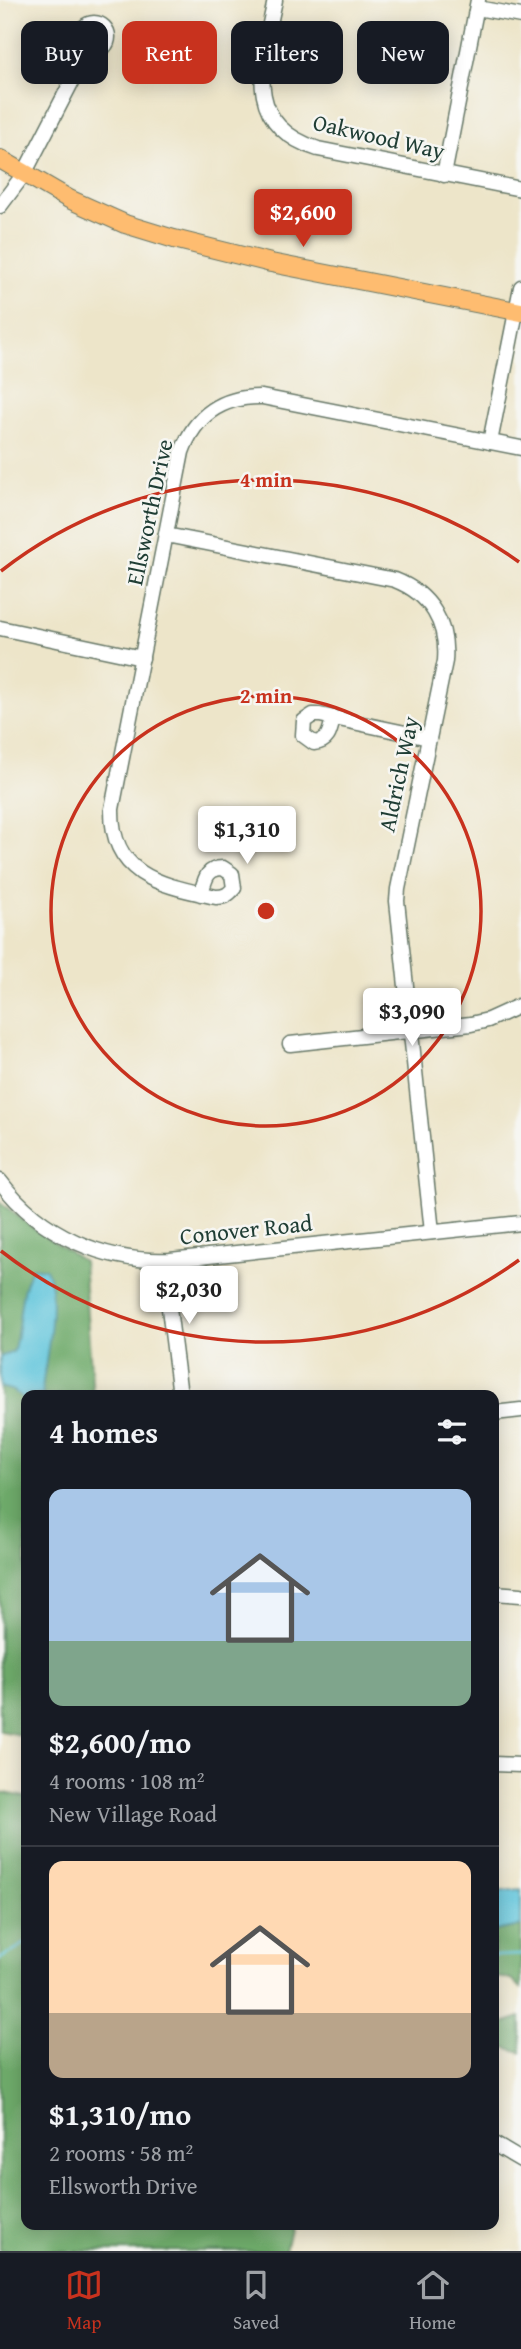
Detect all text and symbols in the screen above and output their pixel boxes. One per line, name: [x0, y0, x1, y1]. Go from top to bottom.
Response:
chip: Buy: [21, 21, 108, 84]
chip: Rent: [122, 21, 217, 84]
chip: Filters: [231, 21, 343, 84]
chip: New: [357, 21, 449, 84]
street label: Oakwood Way: [310, 105, 449, 167]
pin: $2,600: [246, 190, 360, 249]
text: $2,600: [270, 195, 336, 228]
street label: Ellsworth Drive: [117, 436, 181, 588]
text: 4 min: [240, 464, 293, 495]
text: 2 min: [240, 680, 293, 711]
street label: Aldrich Way: [370, 713, 426, 835]
pin: $1,310: [190, 806, 304, 866]
text: $1,310: [214, 812, 280, 845]
centre of rings: [254, 899, 278, 923]
pin: $3,090: [355, 988, 469, 1048]
text: $3,090: [379, 994, 445, 1027]
street label: Conover Road: [178, 1206, 314, 1252]
pin: $2,030: [132, 1266, 246, 1326]
text: $2,030: [156, 1272, 222, 1305]
text: 4 homes: [49, 1410, 158, 1454]
icon: filters: [433, 1413, 471, 1451]
icon: home: [197, 1535, 323, 1661]
text: $2,600/mo: [49, 1720, 191, 1764]
text: 4 rooms · 108 m²: [49, 1764, 204, 1797]
text: New Village Road: [49, 1797, 217, 1830]
icon: home: [197, 1907, 323, 2033]
text: $1,310/mo: [49, 2092, 191, 2136]
text: 2 rooms · 58 m²: [49, 2136, 193, 2169]
text: Ellsworth Drive: [49, 2169, 198, 2202]
tab: Map: [65, 2266, 103, 2336]
tab: Saved: [233, 2266, 279, 2336]
tab: Home: [409, 2266, 456, 2336]

